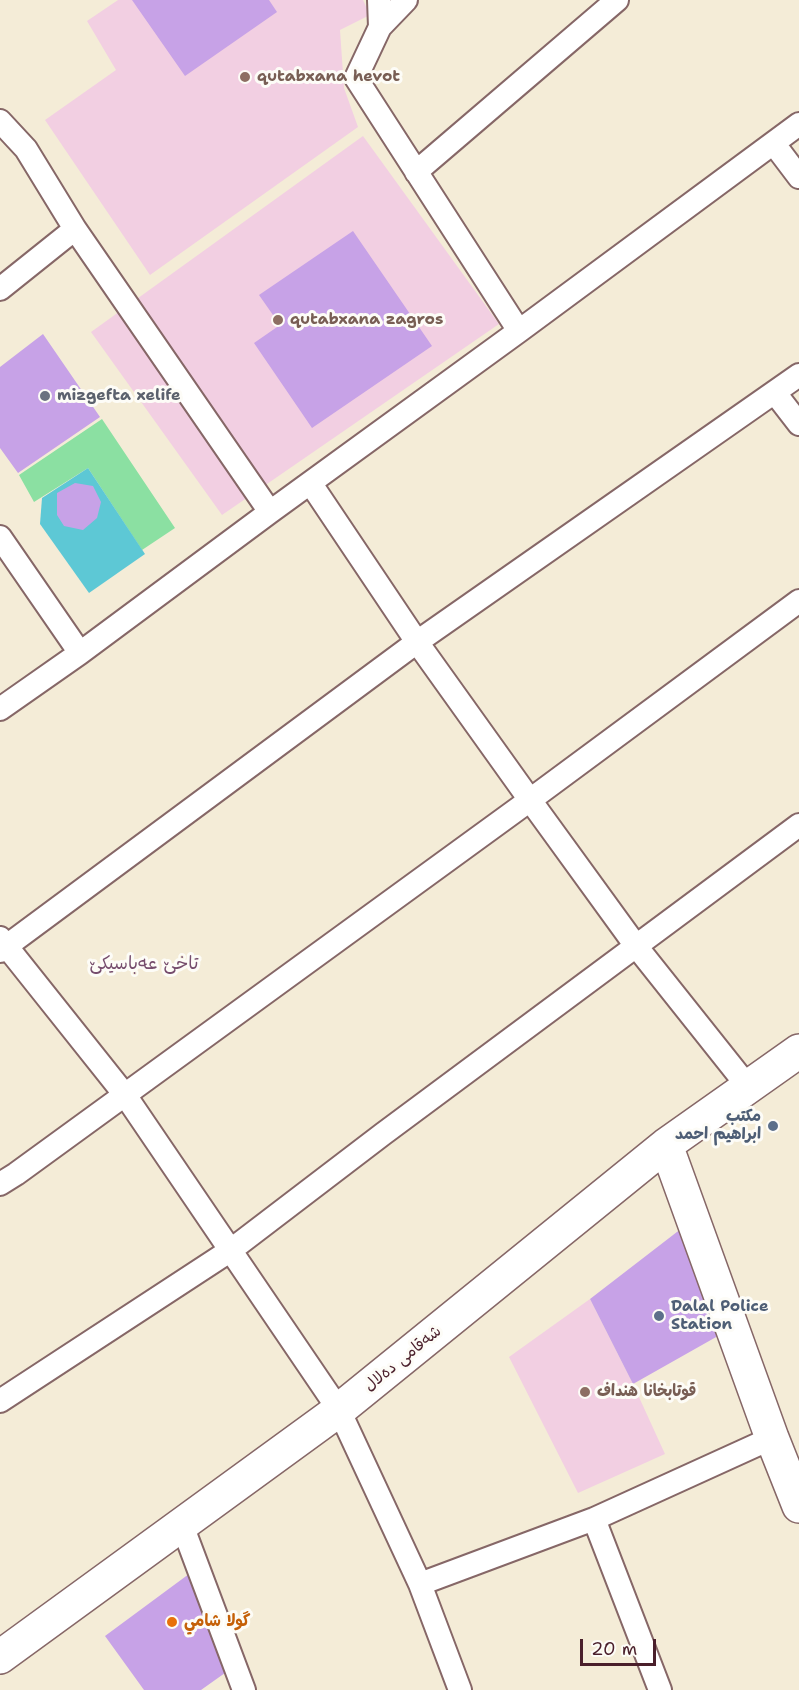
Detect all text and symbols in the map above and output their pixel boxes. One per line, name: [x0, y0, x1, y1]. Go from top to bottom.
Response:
place label: qutabxana hevot: [257, 67, 400, 87]
marker: qutabxana hevot: [238, 70, 252, 84]
place label: qutabxana zagros: [290, 310, 443, 330]
marker: qutabxana zagros: [271, 313, 285, 327]
place label: mizgefta xelife: [57, 386, 181, 406]
marker: mizgefta xelife: [38, 389, 52, 403]
district label: تاخێ عه‌باسيكێ: [90, 953, 198, 975]
place label: مكتب ابراهيم احمد: [675, 1107, 761, 1145]
marker: مكتب ابراهيم احمد: [766, 1119, 780, 1133]
place label: Dalal Police Station: [671, 1297, 769, 1335]
marker: Dalal Police Station: [652, 1309, 666, 1323]
street label: شەقامی دەلال: [360, 1322, 446, 1396]
place label: قوتابخانا هنداف: [597, 1382, 696, 1402]
marker: قوتابخانا هنداف: [578, 1385, 592, 1399]
place label: گولا شامي: [184, 1612, 250, 1632]
marker: گولا شامي: [165, 1615, 179, 1629]
scale bar: [583, 1627, 660, 1665]
text: 20 m: [591, 1637, 637, 1661]

